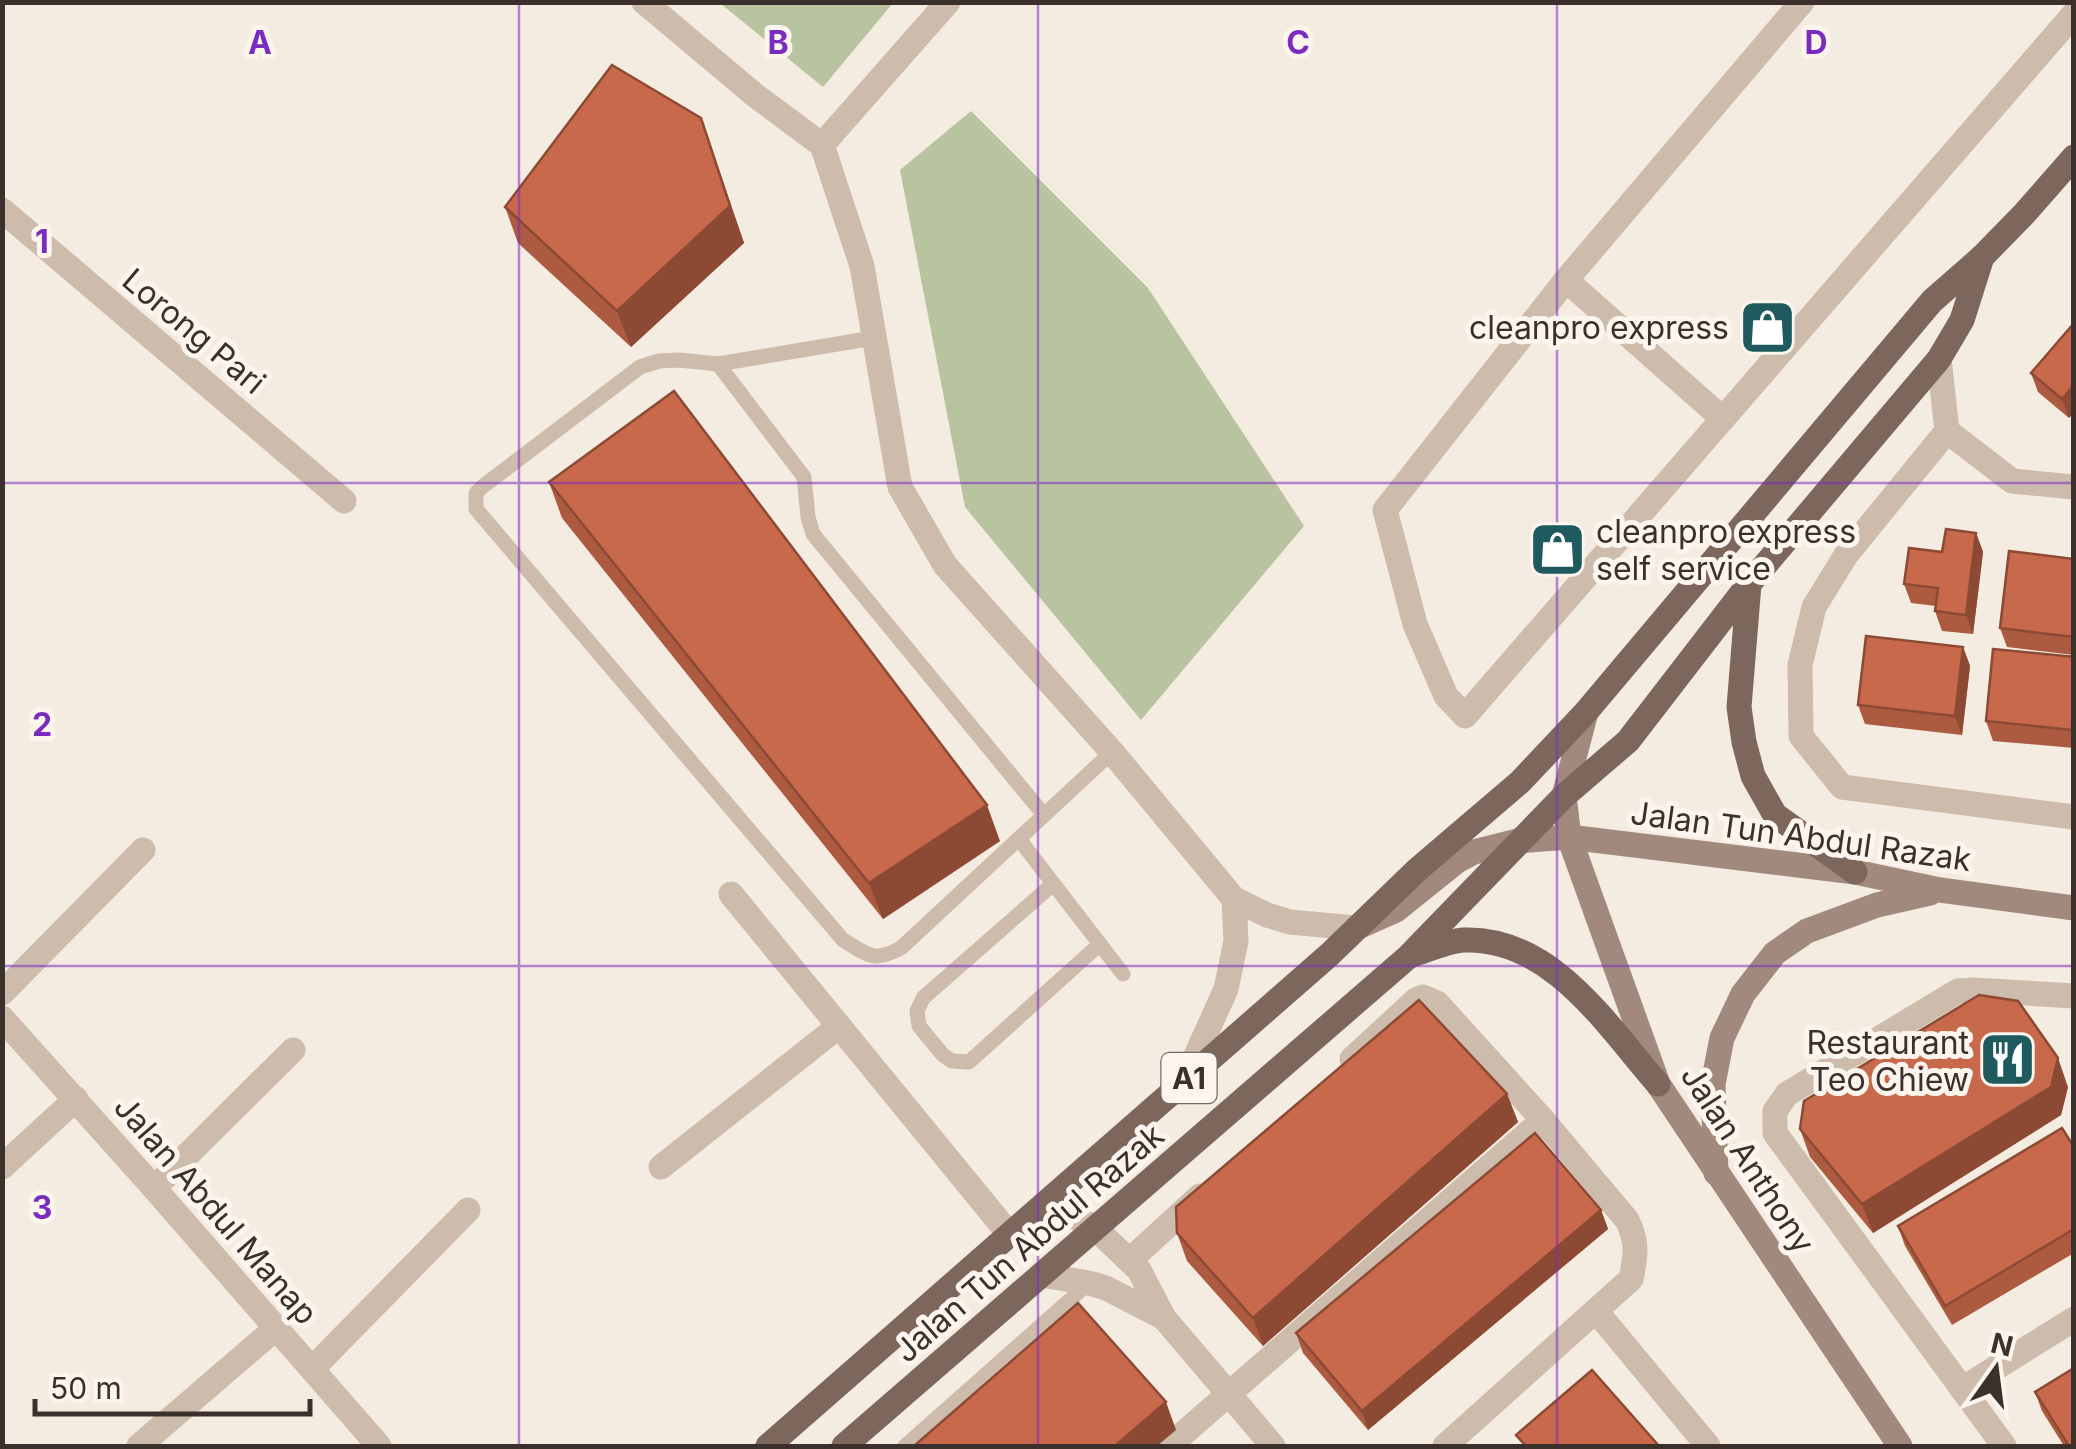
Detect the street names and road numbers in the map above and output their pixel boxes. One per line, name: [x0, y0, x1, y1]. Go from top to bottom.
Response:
street label: Lorong Pari: [115, 260, 273, 402]
street label: Jalan Tun Abdul Razak: [1628, 793, 1974, 879]
road number: A1: [1162, 1053, 1216, 1103]
street label: Jalan Anthony: [1673, 1058, 1823, 1260]
street label: Jalan Abdul Manap: [106, 1088, 326, 1332]
street label: Jalan Tun Abdul Razak: [887, 1115, 1172, 1370]

